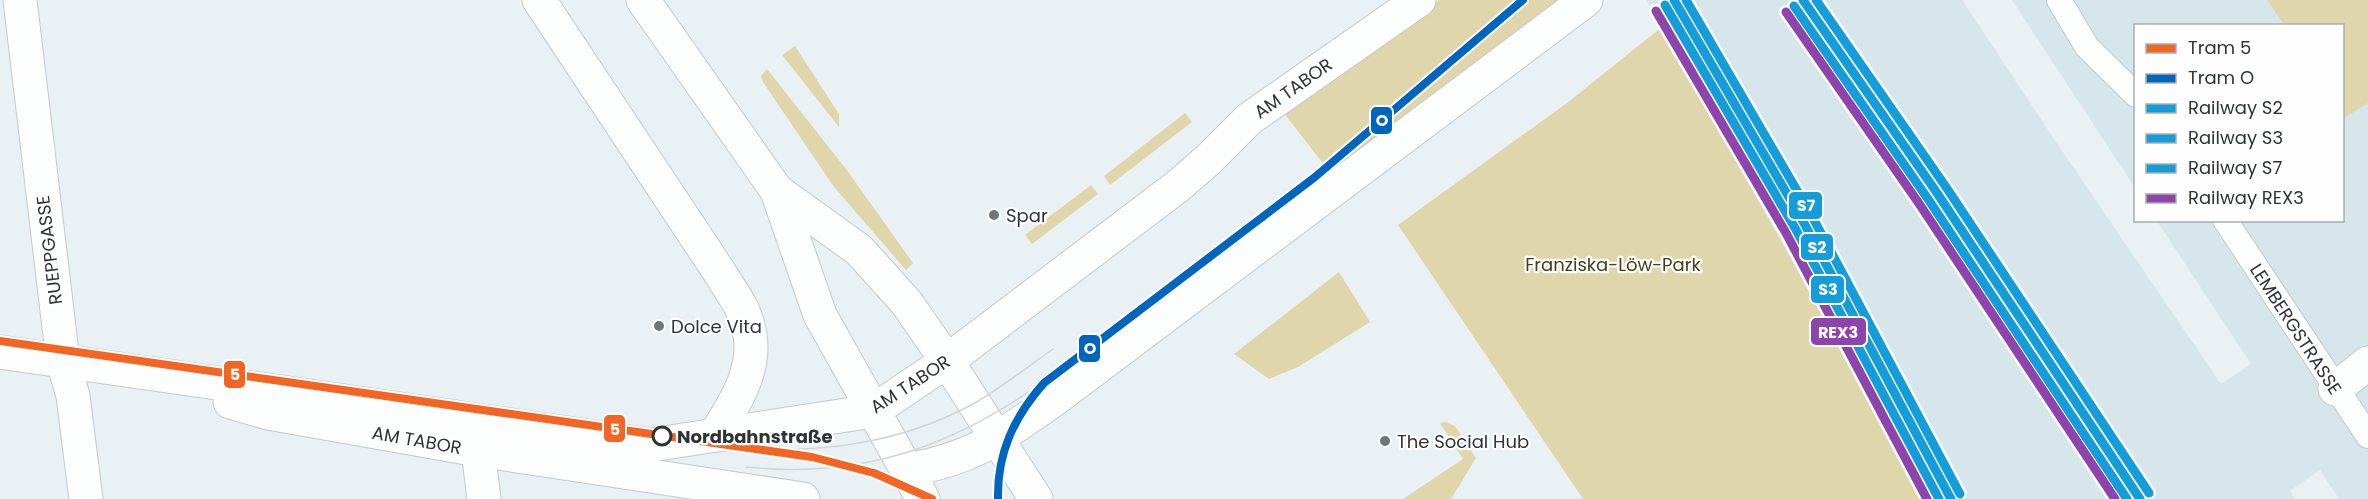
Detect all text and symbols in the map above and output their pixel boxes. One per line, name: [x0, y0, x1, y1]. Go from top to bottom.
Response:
legend: [2134, 24, 2344, 222]
text: Tram 5: [2188, 35, 2251, 60]
street label: AM TABOR: [1249, 52, 1337, 124]
text: Tram O: [2188, 65, 2254, 90]
text: Railway S2: [2188, 95, 2283, 120]
line badge: O: [1370, 106, 1393, 135]
text: O: [1376, 109, 1389, 132]
text: Railway S3: [2188, 125, 2283, 150]
text: Railway S7: [2188, 155, 2282, 180]
text: Railway REX3: [2188, 185, 2304, 210]
line badge: S7: [1788, 191, 1823, 220]
street label: RUEPPGASSE: [30, 194, 68, 306]
text: S7: [1797, 194, 1816, 217]
place label: Spar: [1006, 203, 1048, 228]
marker: Spar: [987, 208, 1001, 222]
line badge: S2: [1800, 233, 1834, 261]
text: S2: [1808, 236, 1826, 259]
park label: Franziska-Löw-Park: [1525, 252, 1701, 277]
street label: LEMBERGSTRASSE: [2244, 259, 2348, 399]
line badge: S3: [1810, 275, 1845, 304]
text: S3: [1818, 278, 1838, 301]
place label: Dolce Vita: [671, 314, 762, 339]
line badge: REX3: [1810, 317, 1867, 346]
marker: Dolce Vita: [652, 319, 666, 333]
text: REX3: [1818, 321, 1858, 344]
line badge: O: [1078, 334, 1101, 363]
text: O: [1084, 337, 1097, 360]
street label: AM TABOR: [865, 349, 955, 419]
line badge: 5: [223, 360, 246, 389]
text: 5: [230, 363, 240, 386]
line badge: 5: [603, 414, 626, 443]
text: 5: [610, 418, 620, 441]
street label: AM TABOR: [370, 420, 464, 460]
place label: Nordbahnstraße: [677, 424, 833, 449]
marker: Nordbahnstraße: [652, 426, 672, 446]
place label: The Social Hub: [1397, 429, 1529, 454]
marker: The Social Hub: [1378, 434, 1392, 448]

